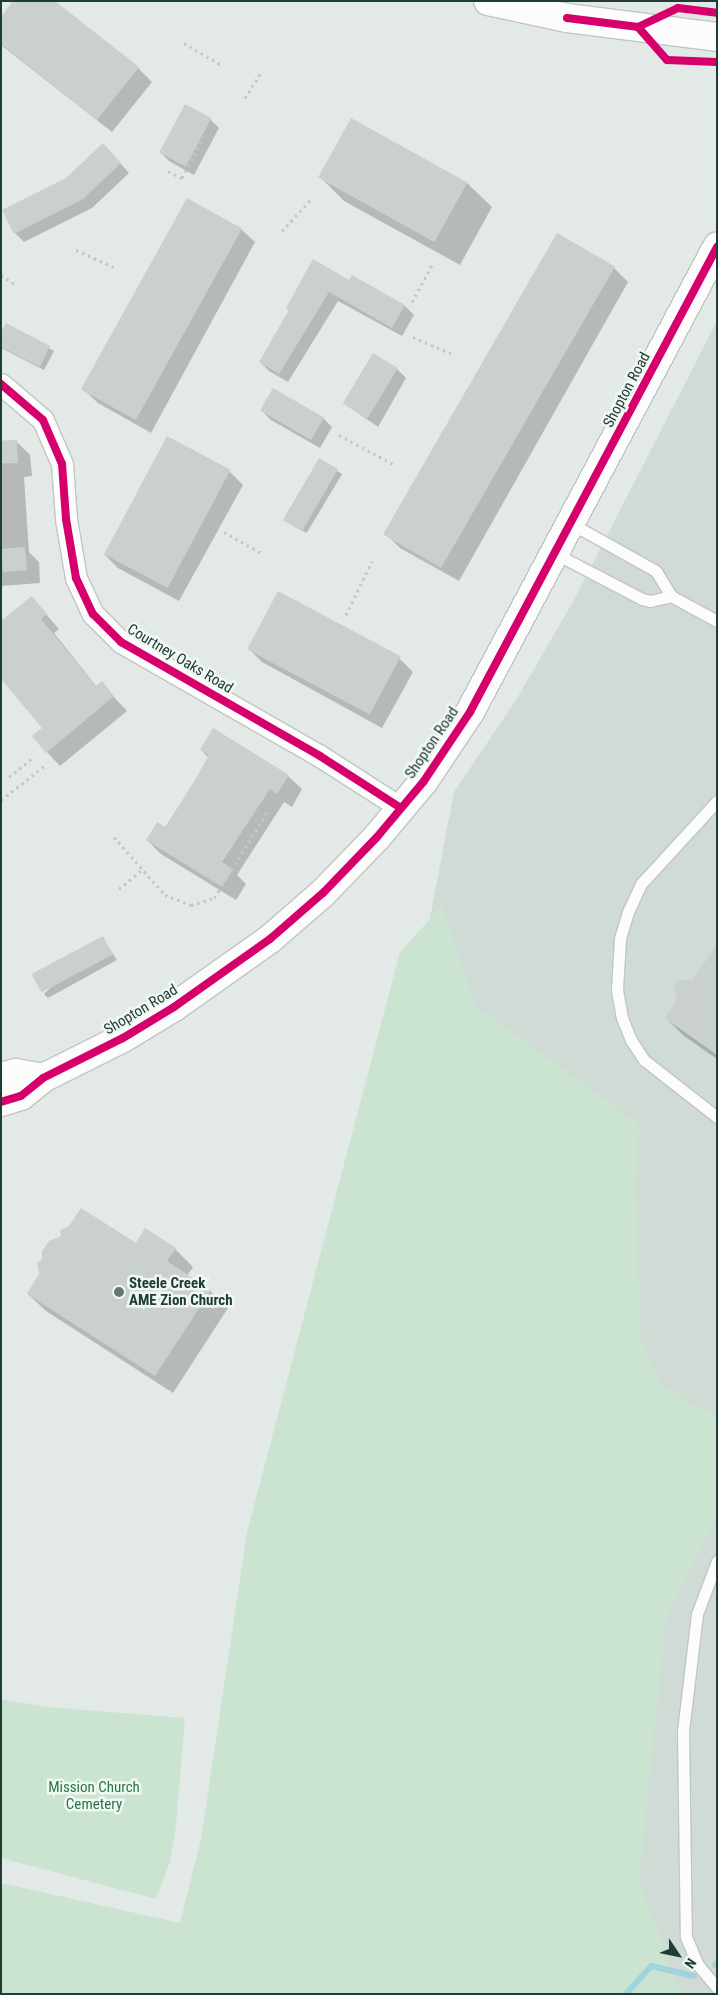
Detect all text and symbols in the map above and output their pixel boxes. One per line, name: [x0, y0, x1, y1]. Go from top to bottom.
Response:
street label: Shopton Road: [600, 349, 654, 431]
street label: Courtney Oaks Road: [124, 620, 236, 698]
street label: Shopton Road: [401, 704, 463, 782]
street label: Shopton Road: [101, 981, 181, 1039]
place label: Steele Creek AME Zion Church: [129, 1274, 233, 1309]
marker: Steele Creek AME Zion Church: [113, 1286, 125, 1298]
park label: Mission Church Cemetery: [48, 1778, 140, 1813]
north arrow: [653, 1930, 703, 1980]
text: N: [681, 1955, 699, 1971]

